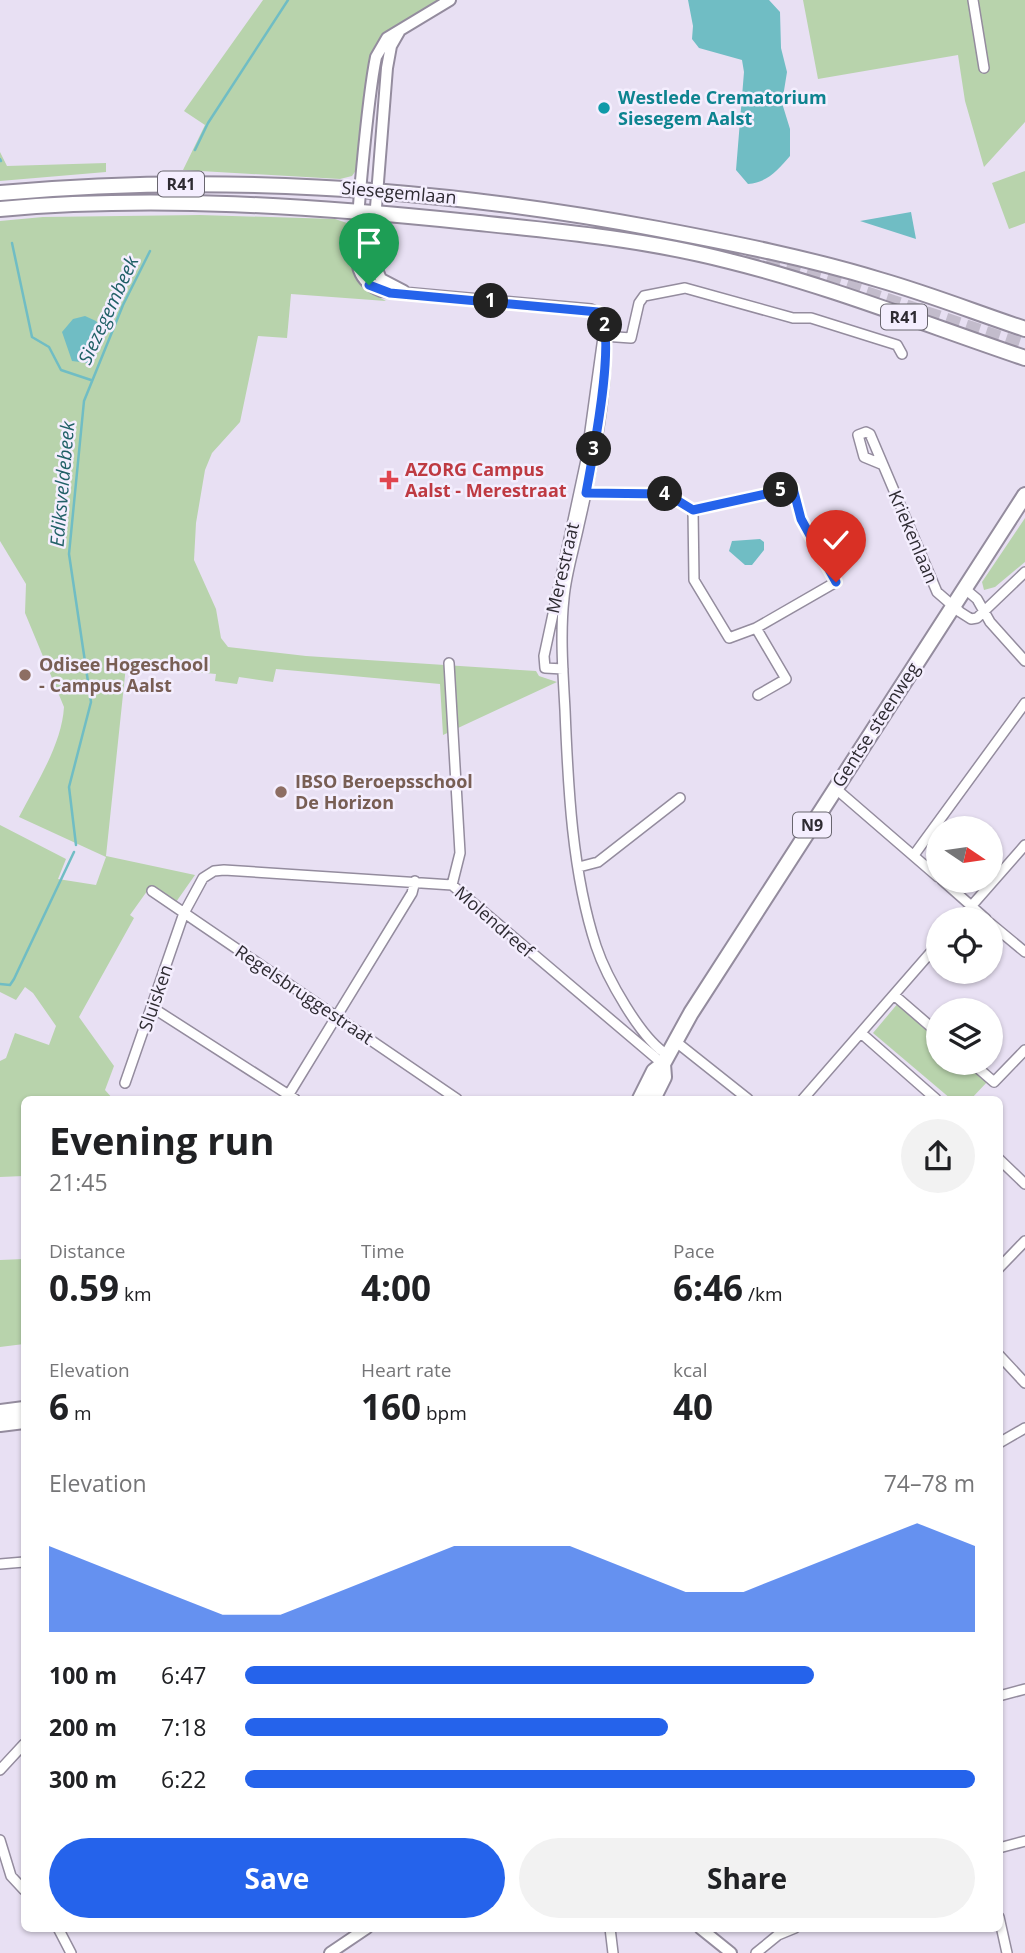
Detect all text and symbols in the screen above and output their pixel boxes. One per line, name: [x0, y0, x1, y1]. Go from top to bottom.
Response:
place label: Westlede Crematorium Siesegem Aalst: [618, 85, 827, 130]
marker: Westlede Crematorium Siesegem Aalst: [596, 100, 612, 116]
road number: R41: [158, 172, 204, 196]
street label: Siesegemlaan: [341, 175, 458, 209]
pin: [339, 213, 399, 285]
icon: arrive: [350, 224, 388, 262]
water label: Siezegembeek: [72, 251, 145, 368]
pin: 1: [474, 284, 508, 318]
text: 1: [485, 287, 496, 313]
road number: R41: [881, 304, 927, 330]
pin: 2: [588, 308, 622, 342]
text: 2: [599, 311, 610, 337]
water label: Ediksveldebeek: [44, 420, 80, 548]
pin: 3: [576, 432, 612, 466]
text: 3: [588, 435, 599, 461]
place label: AZORG Campus Aalst - Merestraat: [405, 457, 567, 502]
marker: AZORG Campus Aalst - Merestraat: [379, 470, 399, 490]
pin: 5: [764, 472, 798, 508]
pin: 4: [648, 476, 682, 512]
text: 5: [775, 476, 786, 502]
text: 4: [659, 480, 670, 506]
street label: Kriekenlaan: [883, 486, 944, 587]
pin: [806, 510, 866, 582]
street label: Merestraat: [540, 520, 584, 616]
icon: check: [817, 521, 855, 559]
place label: Odisee Hogeschool - Campus Aalst: [39, 652, 209, 697]
street label: Gentse steenweg: [826, 657, 925, 791]
marker: Odisee Hogeschool - Campus Aalst: [17, 667, 33, 683]
place label: IBSO Beroepsschool De Horizon: [295, 769, 473, 814]
marker: IBSO Beroepsschool De Horizon: [273, 784, 289, 800]
road number: N9: [793, 812, 831, 838]
north arrow: [926, 816, 1003, 892]
map controls: [926, 816, 1003, 1075]
street label: Molendreef: [450, 880, 540, 963]
button: locate: [926, 907, 1003, 984]
street label: Regelsbruggestraat: [231, 939, 378, 1049]
street label: Sluisken: [132, 961, 178, 1034]
button: layers: [926, 998, 1003, 1075]
text: Evening run: [49, 1114, 274, 1166]
button: share: [901, 1119, 975, 1193]
text: 21:45: [49, 1166, 108, 1198]
text: Distance: [49, 1238, 125, 1264]
text: Time: [361, 1238, 405, 1264]
text: Pace: [673, 1238, 715, 1264]
text: 0.59: [49, 1264, 119, 1311]
text: 4:00: [361, 1264, 431, 1311]
text: 6:46: [673, 1264, 743, 1311]
text: km: [119, 1281, 152, 1307]
text: /km: [743, 1281, 783, 1307]
text: Elevation: [49, 1357, 130, 1383]
text: Heart rate: [361, 1357, 451, 1383]
text: kcal: [673, 1357, 707, 1383]
text: 6: [49, 1383, 69, 1430]
text: 160: [361, 1383, 421, 1430]
text: 40: [673, 1383, 713, 1430]
text: m: [69, 1400, 92, 1426]
text: bpm: [421, 1400, 467, 1426]
text: Elevation: [49, 1467, 147, 1499]
text: 74–78 m: [884, 1467, 975, 1499]
text: 100 m: [49, 1659, 117, 1691]
text: 6:47: [161, 1659, 207, 1691]
text: 200 m: [49, 1711, 117, 1743]
text: 7:18: [161, 1711, 207, 1743]
text: 300 m: [49, 1763, 117, 1795]
text: 6:22: [161, 1763, 207, 1795]
button: Save: [49, 1838, 505, 1918]
button: Share: [519, 1838, 975, 1918]

